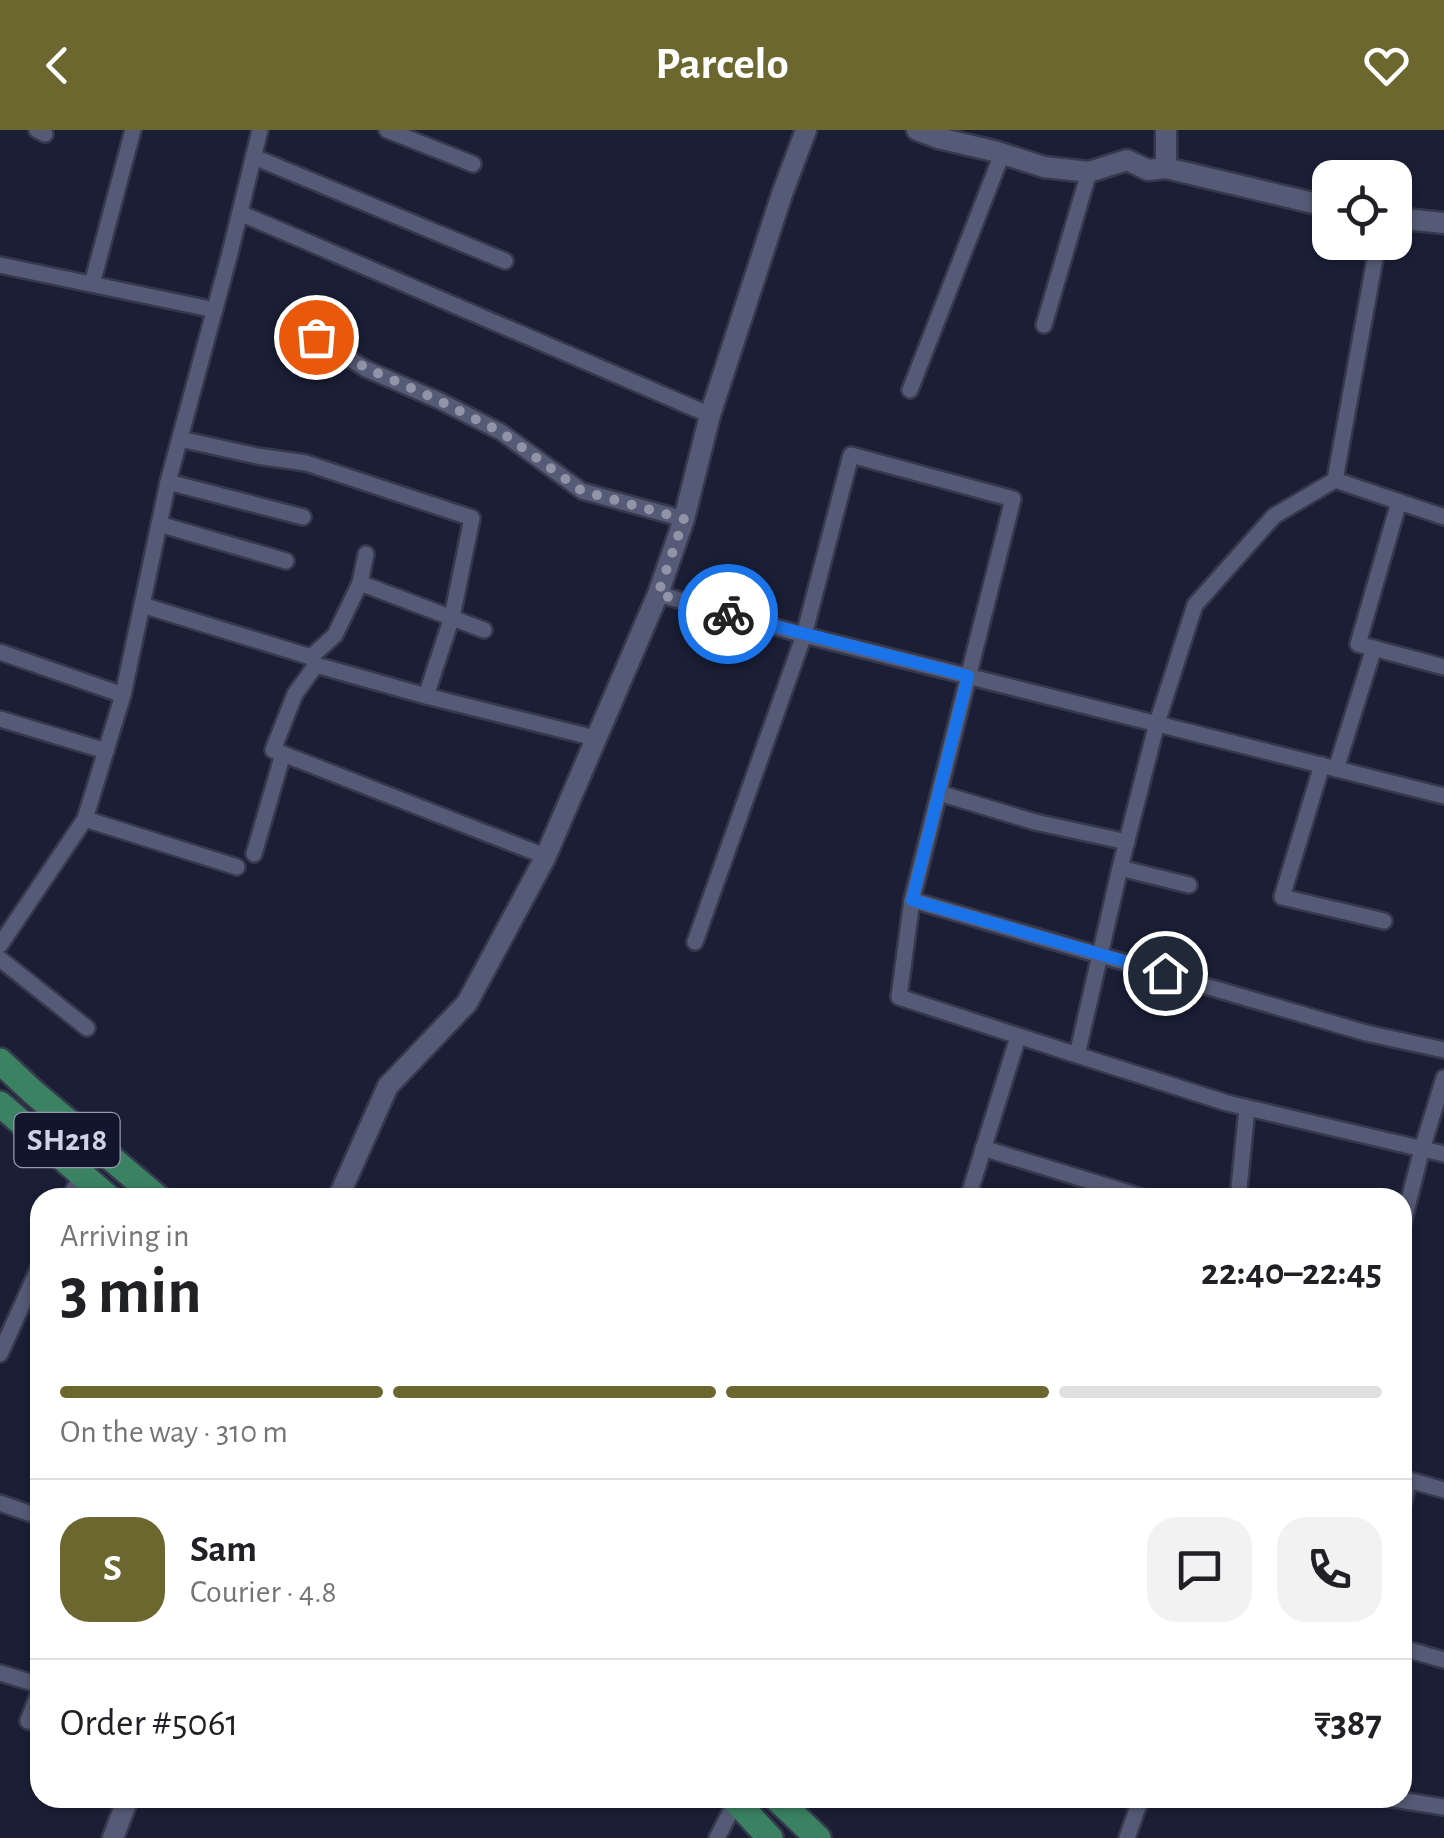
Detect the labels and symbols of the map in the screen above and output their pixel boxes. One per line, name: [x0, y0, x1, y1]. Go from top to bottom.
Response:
pin: [274, 295, 359, 380]
courier: [678, 564, 778, 664]
pin: [1123, 931, 1208, 1016]
road number: SH218: [15, 1113, 120, 1167]

